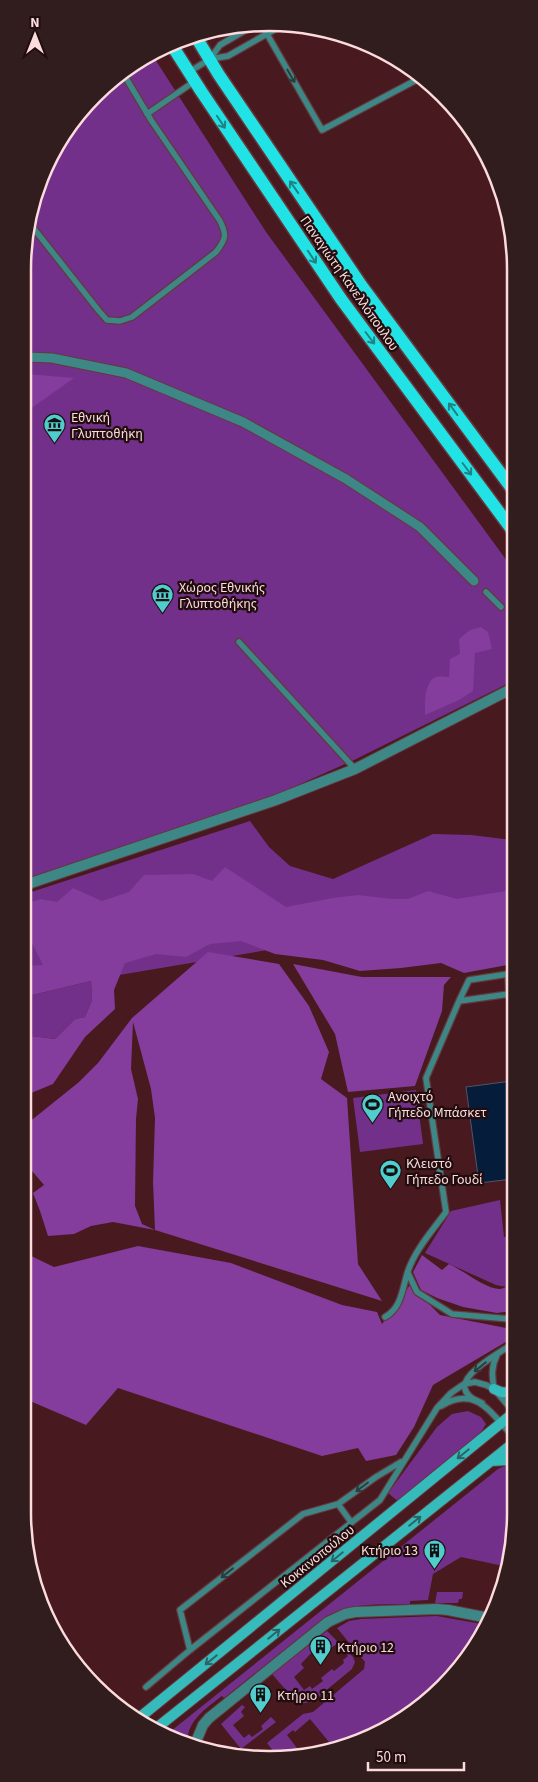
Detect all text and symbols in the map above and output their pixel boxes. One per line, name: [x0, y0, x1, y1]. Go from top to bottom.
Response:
north arrow: [10, 10, 60, 60]
text: N: [30, 13, 40, 33]
one-way arrow: [287, 69, 297, 83]
one-way arrow: [216, 115, 226, 129]
one-way arrow: [289, 180, 299, 194]
street label: Παναγιώτη Κανελλόπουλου: [295, 212, 403, 355]
one-way arrow: [307, 249, 317, 263]
one-way arrow: [365, 331, 375, 345]
one-way arrow: [448, 402, 458, 416]
place label: Εθνική Γλυπτοθήκη: [71, 408, 143, 444]
museum icon: Εθνική Γλυπτοθήκη: [43, 413, 67, 444]
one-way arrow: [462, 462, 472, 476]
place label: Χώρος Εθνικής Γλυπτοθήκης: [179, 578, 265, 614]
museum icon: Χώρος Εθνικής Γλυπτοθήκης: [151, 583, 175, 614]
place label: Ανοιχτό Γήπεδο Μπάσκετ: [388, 1087, 487, 1123]
sports icon: Ανοιχτό Γήπεδο Μπάσκετ: [360, 1092, 384, 1123]
place label: Κλειστό Γήπεδο Γουδί: [406, 1154, 483, 1190]
sports icon: Κλειστό Γήπεδο Γουδί: [378, 1159, 402, 1190]
one-way arrow: [473, 1361, 486, 1372]
one-way arrow: [457, 1449, 470, 1460]
one-way arrow: [356, 1481, 369, 1492]
one-way arrow: [408, 1516, 421, 1527]
street label: Κοκκινοπούλου: [276, 1520, 359, 1593]
building icon: Κτήριο 13: [422, 1538, 446, 1569]
place label: Κτήριο 13: [361, 1541, 418, 1561]
one-way arrow: [331, 1552, 344, 1563]
one-way arrow: [221, 1568, 234, 1579]
one-way arrow: [267, 1628, 280, 1639]
building icon: Κτήριο 12: [309, 1635, 333, 1666]
place label: Κτήριο 12: [337, 1638, 394, 1658]
one-way arrow: [205, 1654, 218, 1665]
building icon: Κτήριο 11: [249, 1683, 273, 1714]
place label: Κτήριο 11: [277, 1686, 334, 1706]
scale bar: [368, 1740, 464, 1772]
text: 50 m: [376, 1747, 406, 1768]

